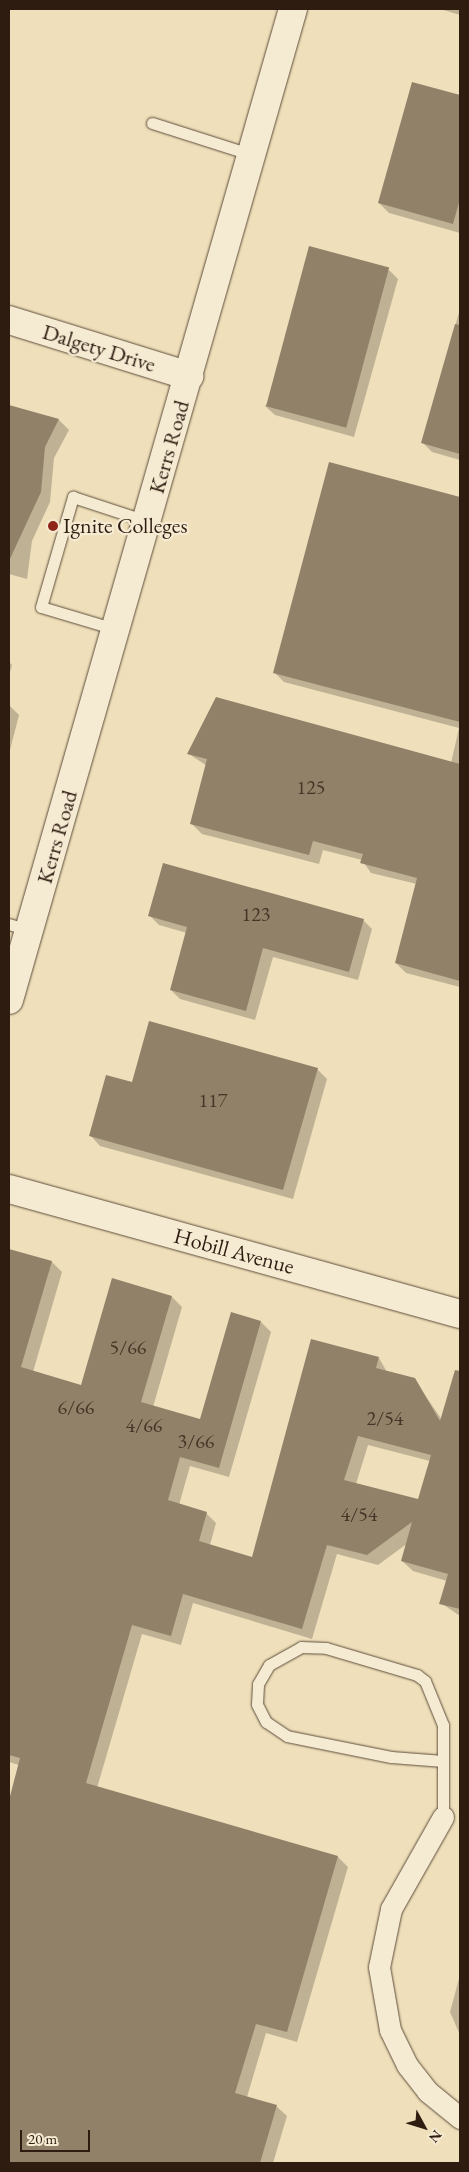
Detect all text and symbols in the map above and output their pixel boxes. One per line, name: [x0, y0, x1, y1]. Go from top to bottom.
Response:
street label: Dalgety Drive: [39, 318, 159, 378]
street label: Kerrs Road: [143, 397, 195, 497]
place label: Ignite Colleges: [63, 513, 188, 539]
marker: Ignite Colleges: [47, 520, 59, 532]
house number: 125: [297, 775, 325, 799]
street label: Kerrs Road: [31, 787, 83, 887]
house number: 123: [242, 902, 270, 926]
house number: 117: [199, 1088, 227, 1112]
street label: Hobill Avenue: [171, 1222, 297, 1280]
house number: 5/66: [110, 1335, 146, 1359]
house number: 6/66: [58, 1395, 94, 1419]
house number: 2/54: [367, 1406, 403, 1430]
house number: 4/66: [126, 1413, 162, 1437]
house number: 3/66: [178, 1429, 214, 1453]
house number: 4/54: [341, 1502, 377, 1526]
north arrow: [399, 2102, 449, 2152]
scale bar: [22, 2120, 92, 2152]
text: N: [425, 2126, 446, 2146]
text: 20 m: [28, 2129, 57, 2148]

